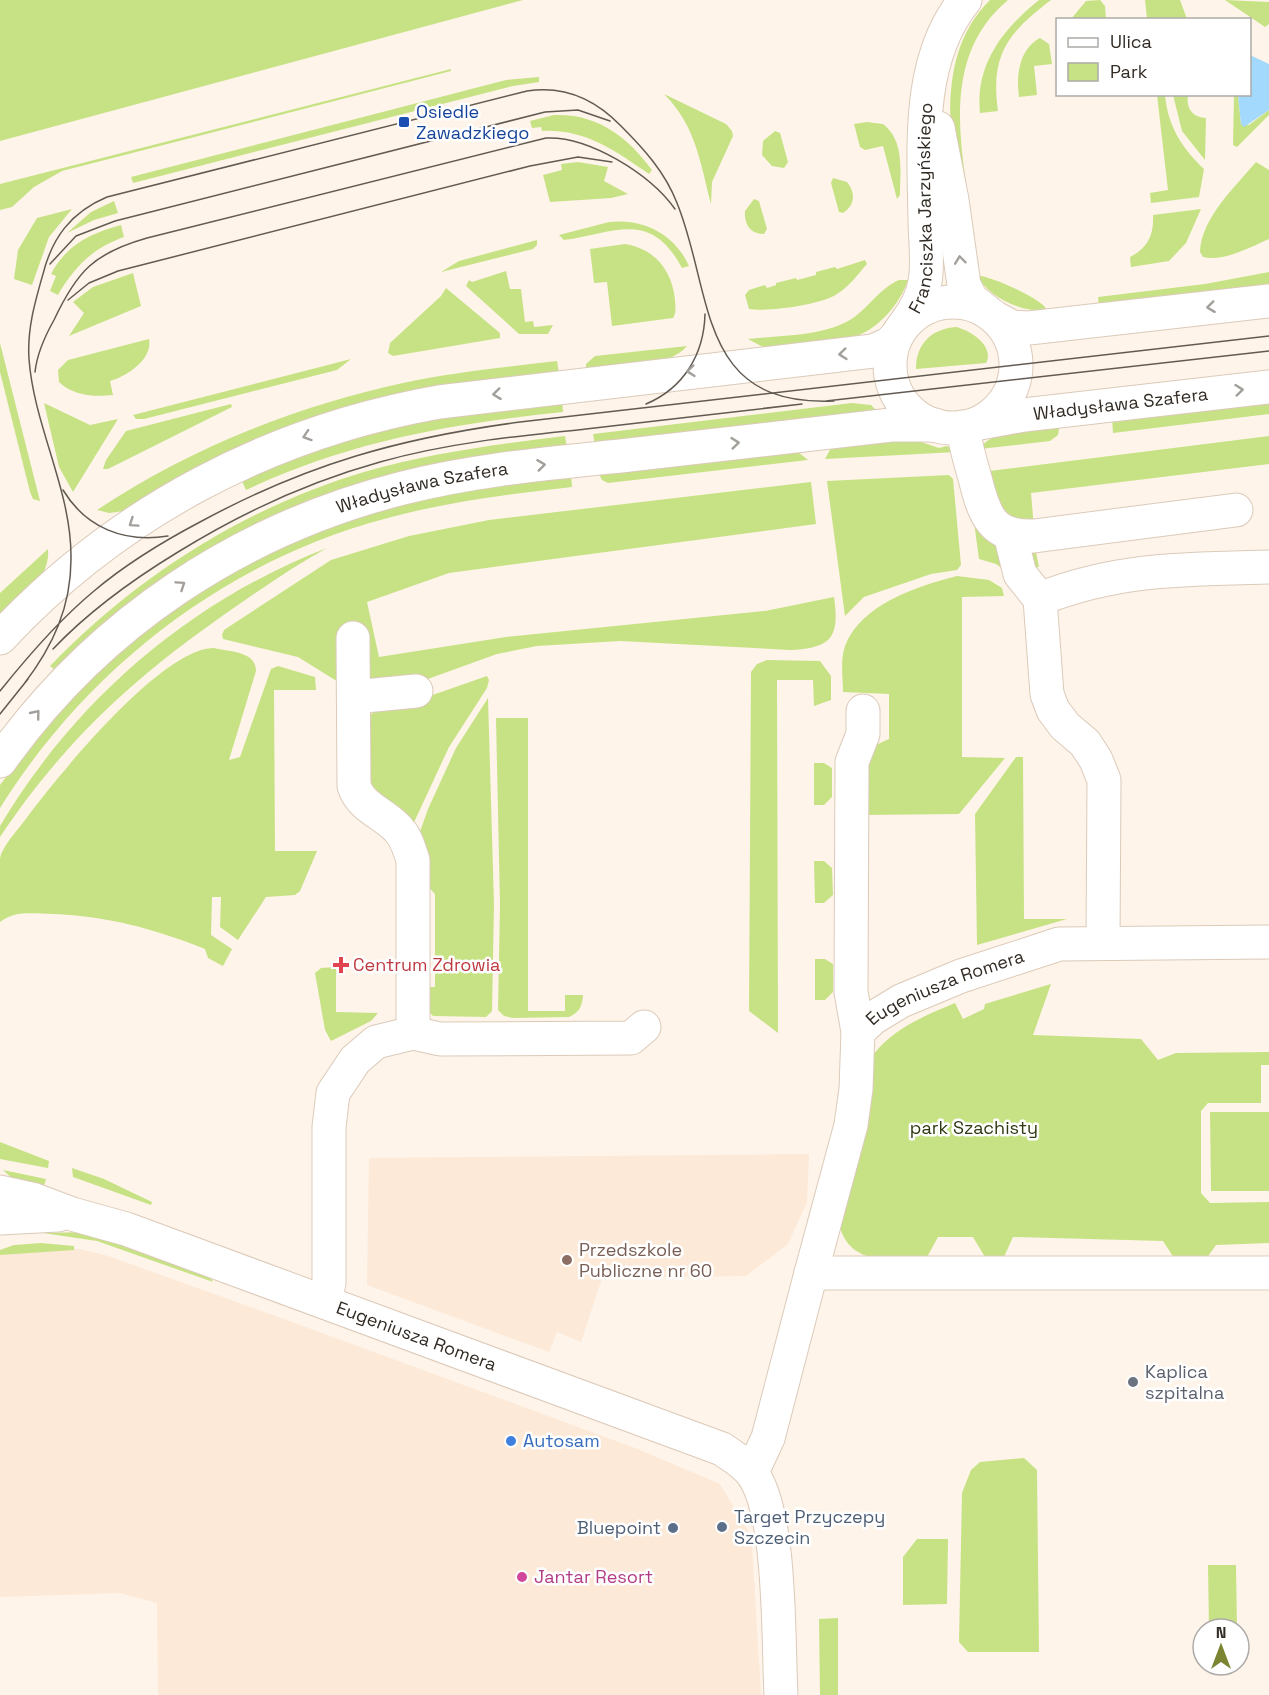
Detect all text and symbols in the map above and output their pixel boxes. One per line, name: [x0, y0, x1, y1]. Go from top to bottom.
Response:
legend: [1056, 18, 1251, 96]
text: Ulica: [1110, 30, 1152, 53]
text: Park: [1110, 60, 1148, 83]
place label: Osiedle Zawadzkiego: [416, 100, 529, 144]
street label: Franciszka Jarzyńskiego: [903, 101, 938, 317]
marker: Osiedle Zawadzkiego: [397, 115, 411, 129]
one-way arrow: [954, 256, 967, 265]
one-way arrow: [1206, 301, 1215, 313]
one-way arrow: [838, 347, 847, 360]
one-way arrow: [686, 364, 695, 377]
street label: Władysława Szafera: [1032, 382, 1209, 425]
one-way arrow: [1234, 384, 1243, 397]
one-way arrow: [492, 387, 502, 399]
one-way arrow: [302, 429, 313, 441]
one-way arrow: [730, 437, 739, 450]
street label: Władysława Szafera: [333, 456, 509, 518]
one-way arrow: [537, 459, 546, 472]
one-way arrow: [129, 516, 140, 527]
one-way arrow: [174, 581, 185, 592]
one-way arrow: [28, 710, 39, 721]
street label: Eugeniusza Romera: [861, 944, 1027, 1030]
place label: Centrum Zdrowia: [353, 953, 500, 976]
marker: Centrum Zdrowia: [334, 958, 348, 972]
park label: park Szachisty: [910, 1116, 1038, 1139]
place label: Przedszkole Publiczne nr 60: [579, 1238, 712, 1282]
marker: Przedszkole Publiczne nr 60: [560, 1253, 574, 1267]
street label: Eugeniusza Romera: [333, 1296, 500, 1376]
place label: Kaplica szpitalna: [1145, 1360, 1224, 1404]
marker: Kaplica szpitalna: [1126, 1375, 1140, 1389]
place label: Autosam: [523, 1429, 600, 1452]
marker: Autosam: [504, 1434, 518, 1448]
place label: Target Przyczepy Szczecin: [734, 1505, 885, 1549]
place label: Bluepoint: [577, 1516, 661, 1539]
marker: Target Przyczepy Szczecin: [715, 1520, 729, 1534]
marker: Bluepoint: [666, 1521, 680, 1535]
place label: Jantar Resort: [534, 1565, 653, 1588]
marker: Jantar Resort: [515, 1570, 529, 1584]
north arrow: [1191, 1617, 1251, 1677]
text: N: [1216, 1622, 1226, 1643]

